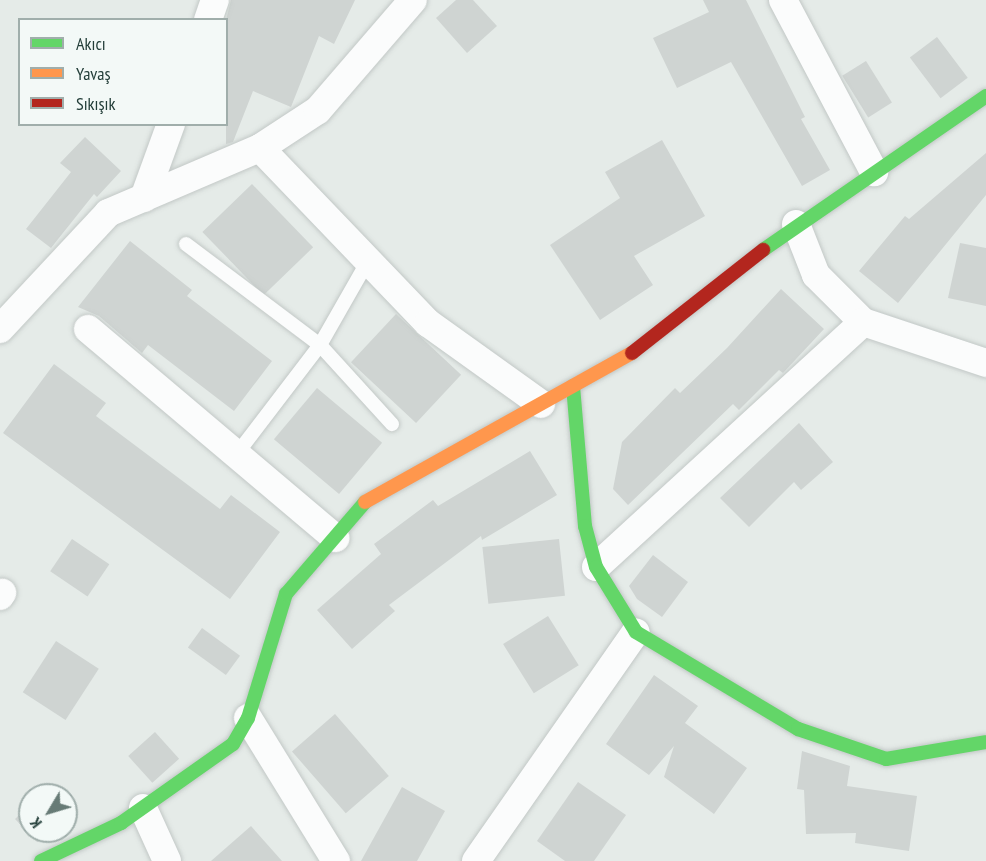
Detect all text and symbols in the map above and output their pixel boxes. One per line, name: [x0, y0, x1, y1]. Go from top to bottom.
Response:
legend: [18, 18, 228, 126]
text: Akıcı: [76, 32, 106, 55]
text: Yavaş: [76, 62, 111, 85]
text: Sıkışık: [76, 92, 115, 115]
north arrow: [18, 783, 78, 843]
text: K: [25, 813, 46, 832]

